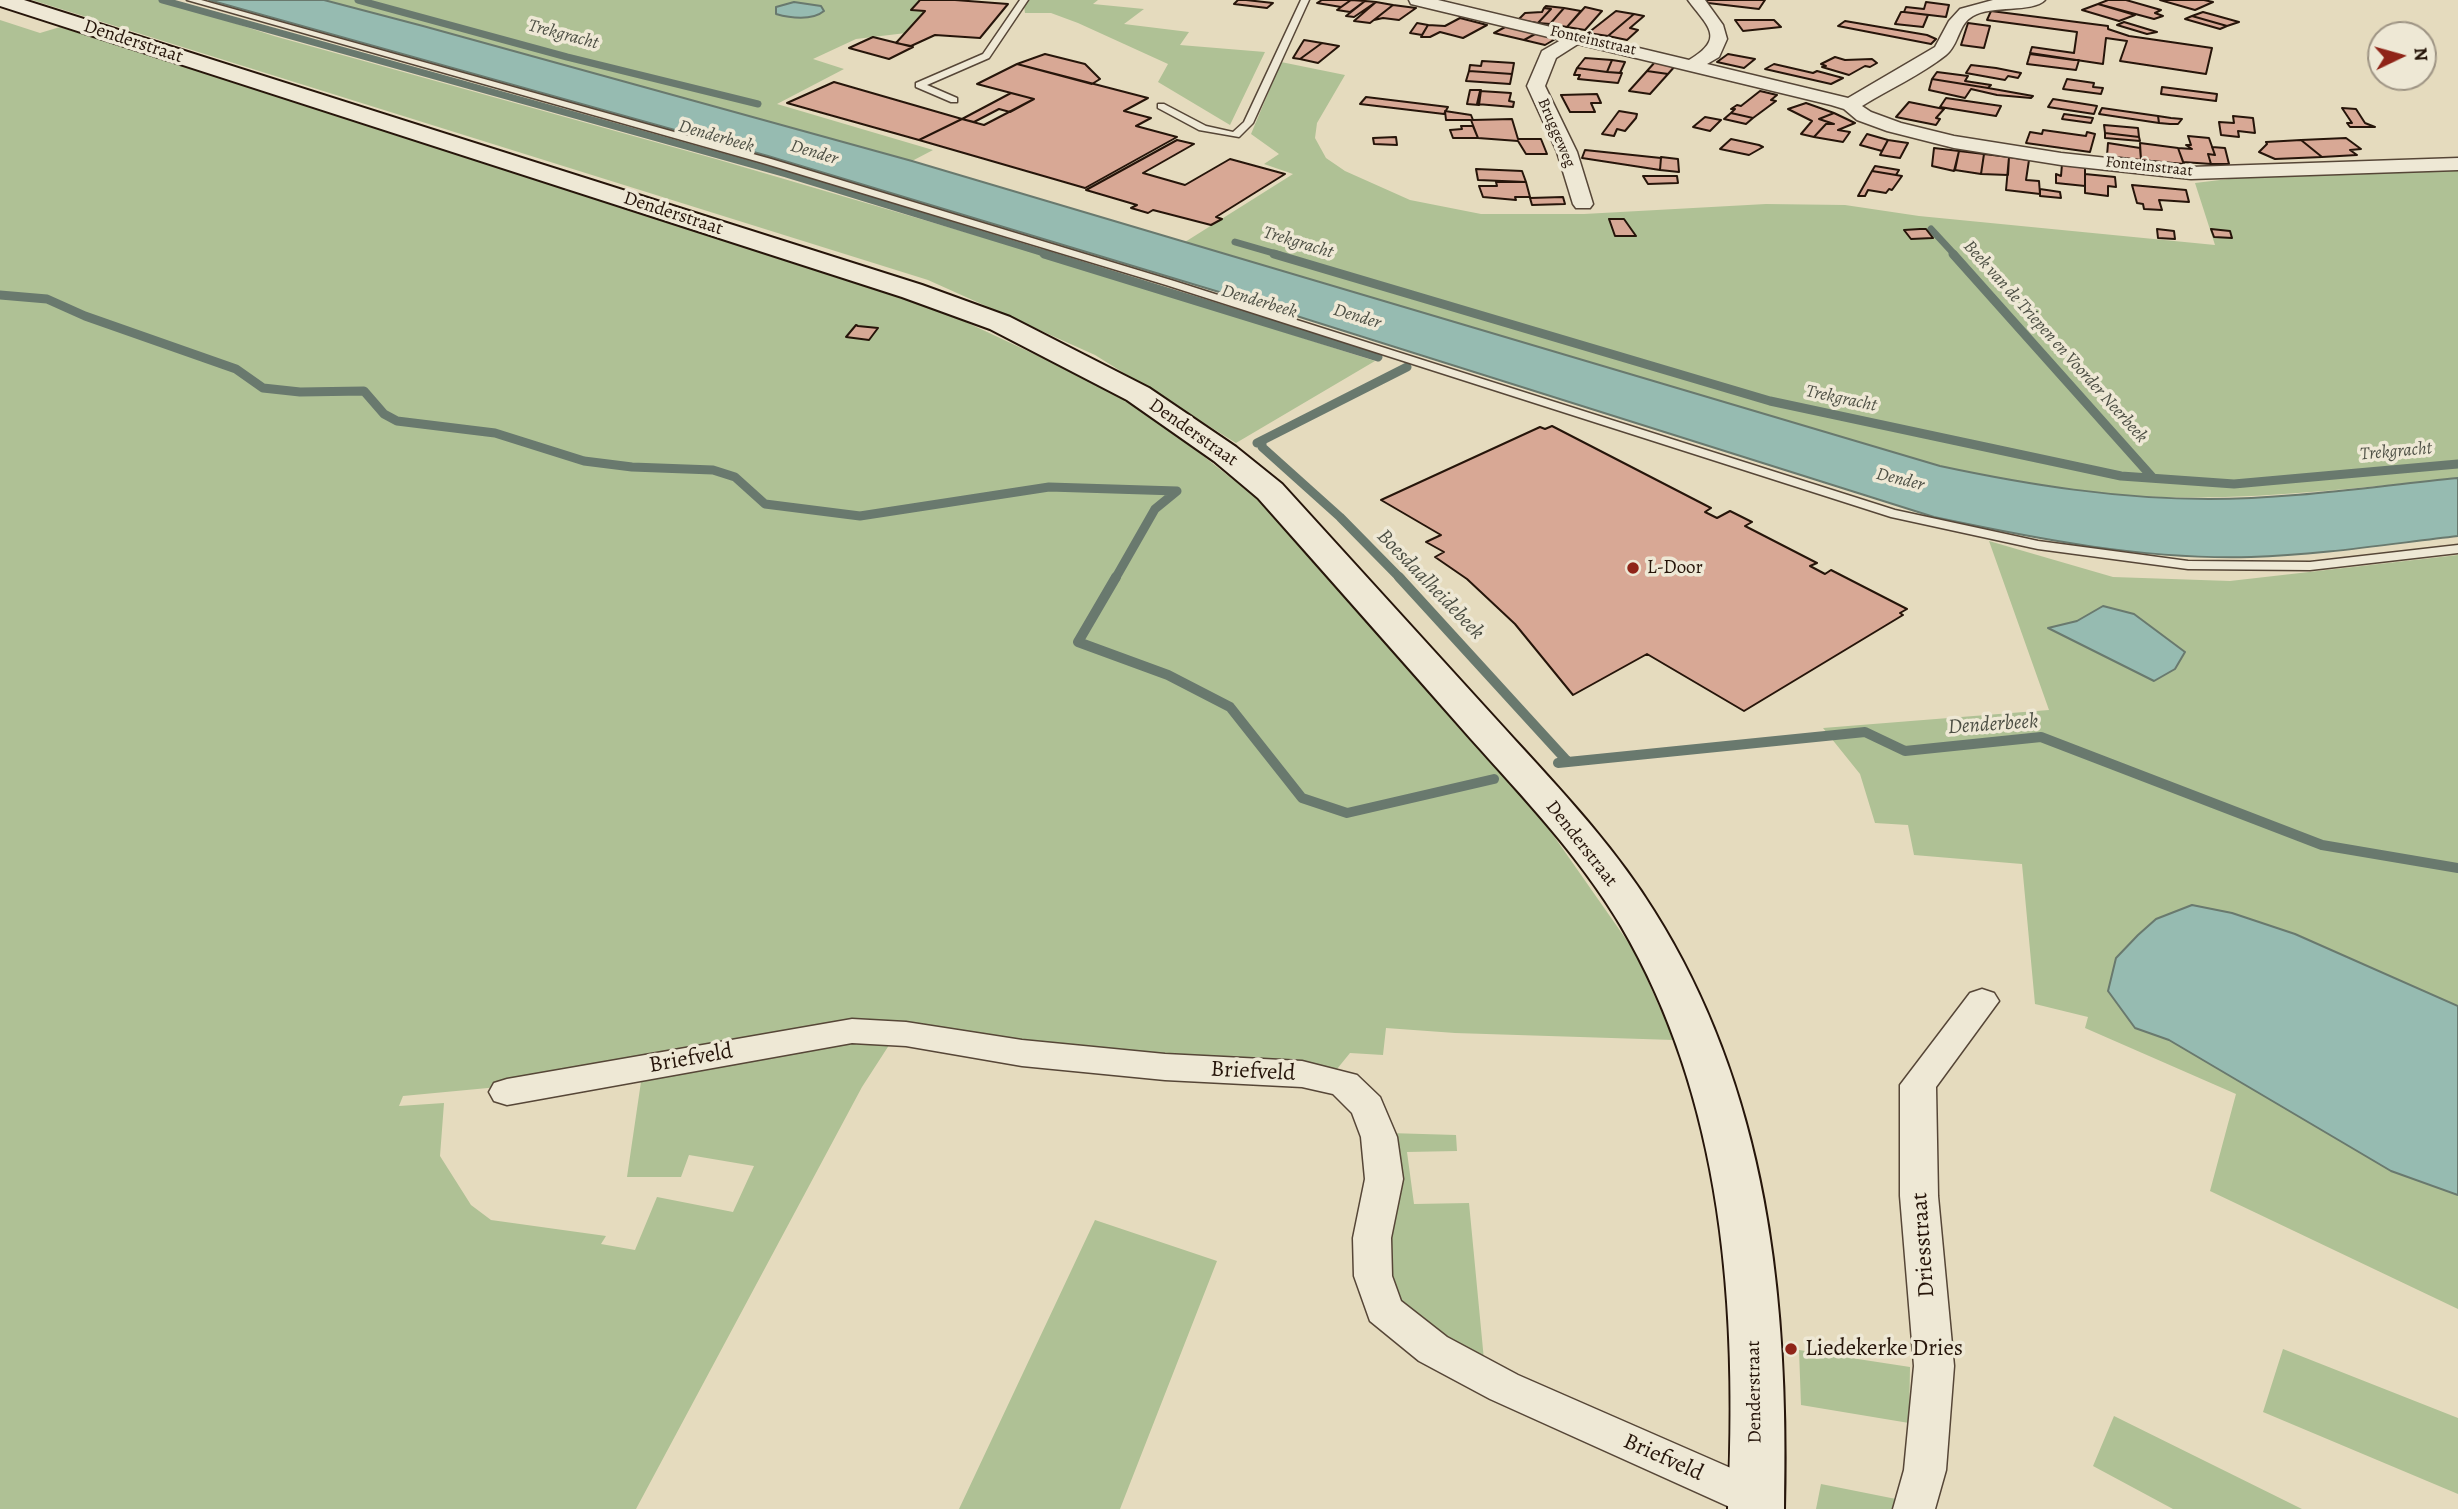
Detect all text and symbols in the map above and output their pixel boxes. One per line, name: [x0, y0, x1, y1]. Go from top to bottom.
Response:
street label: Denderstraat: [80, 15, 186, 69]
water label: Trekgracht: [525, 15, 601, 55]
north arrow: [2367, 21, 2437, 91]
street label: Fonteinstraat: [1548, 22, 1638, 60]
text: N: [2407, 46, 2434, 62]
street label: Bruggeweg: [1533, 95, 1579, 171]
water label: Denderbeek: [676, 116, 756, 158]
water label: Dender: [788, 136, 840, 170]
street label: Fonteinstraat: [2104, 153, 2194, 181]
street label: Denderstraat: [620, 187, 726, 241]
water label: Trekgracht: [1260, 222, 1336, 264]
water label: Beek van de Triepen en Voorder Neerbeek: [1958, 236, 2152, 448]
water label: Denderbeek: [1219, 280, 1299, 324]
water label: Dender: [1331, 300, 1383, 334]
water label: Trekgracht: [1804, 381, 1878, 417]
street label: Denderstraat: [1144, 394, 1242, 472]
water label: Trekgracht: [2359, 438, 2433, 466]
water label: Dender: [1874, 464, 1926, 496]
water label: Boesdaalheidebeek: [1371, 525, 1489, 645]
place label: L-Door: [1647, 557, 1703, 579]
marker: L-Door: [1625, 560, 1641, 576]
water label: Denderbeek: [1947, 709, 2039, 741]
street label: Denderstraat: [1540, 796, 1622, 892]
street label: Briefveld: [647, 1038, 735, 1080]
street label: Briefveld: [1210, 1056, 1296, 1088]
street label: Driesstraat: [1907, 1191, 1941, 1299]
place label: Liedekerke Dries: [1805, 1335, 1963, 1363]
street label: Denderstraat: [1743, 1340, 1767, 1444]
marker: Liedekerke Dries: [1783, 1341, 1799, 1357]
street label: Briefveld: [1619, 1428, 1707, 1488]

